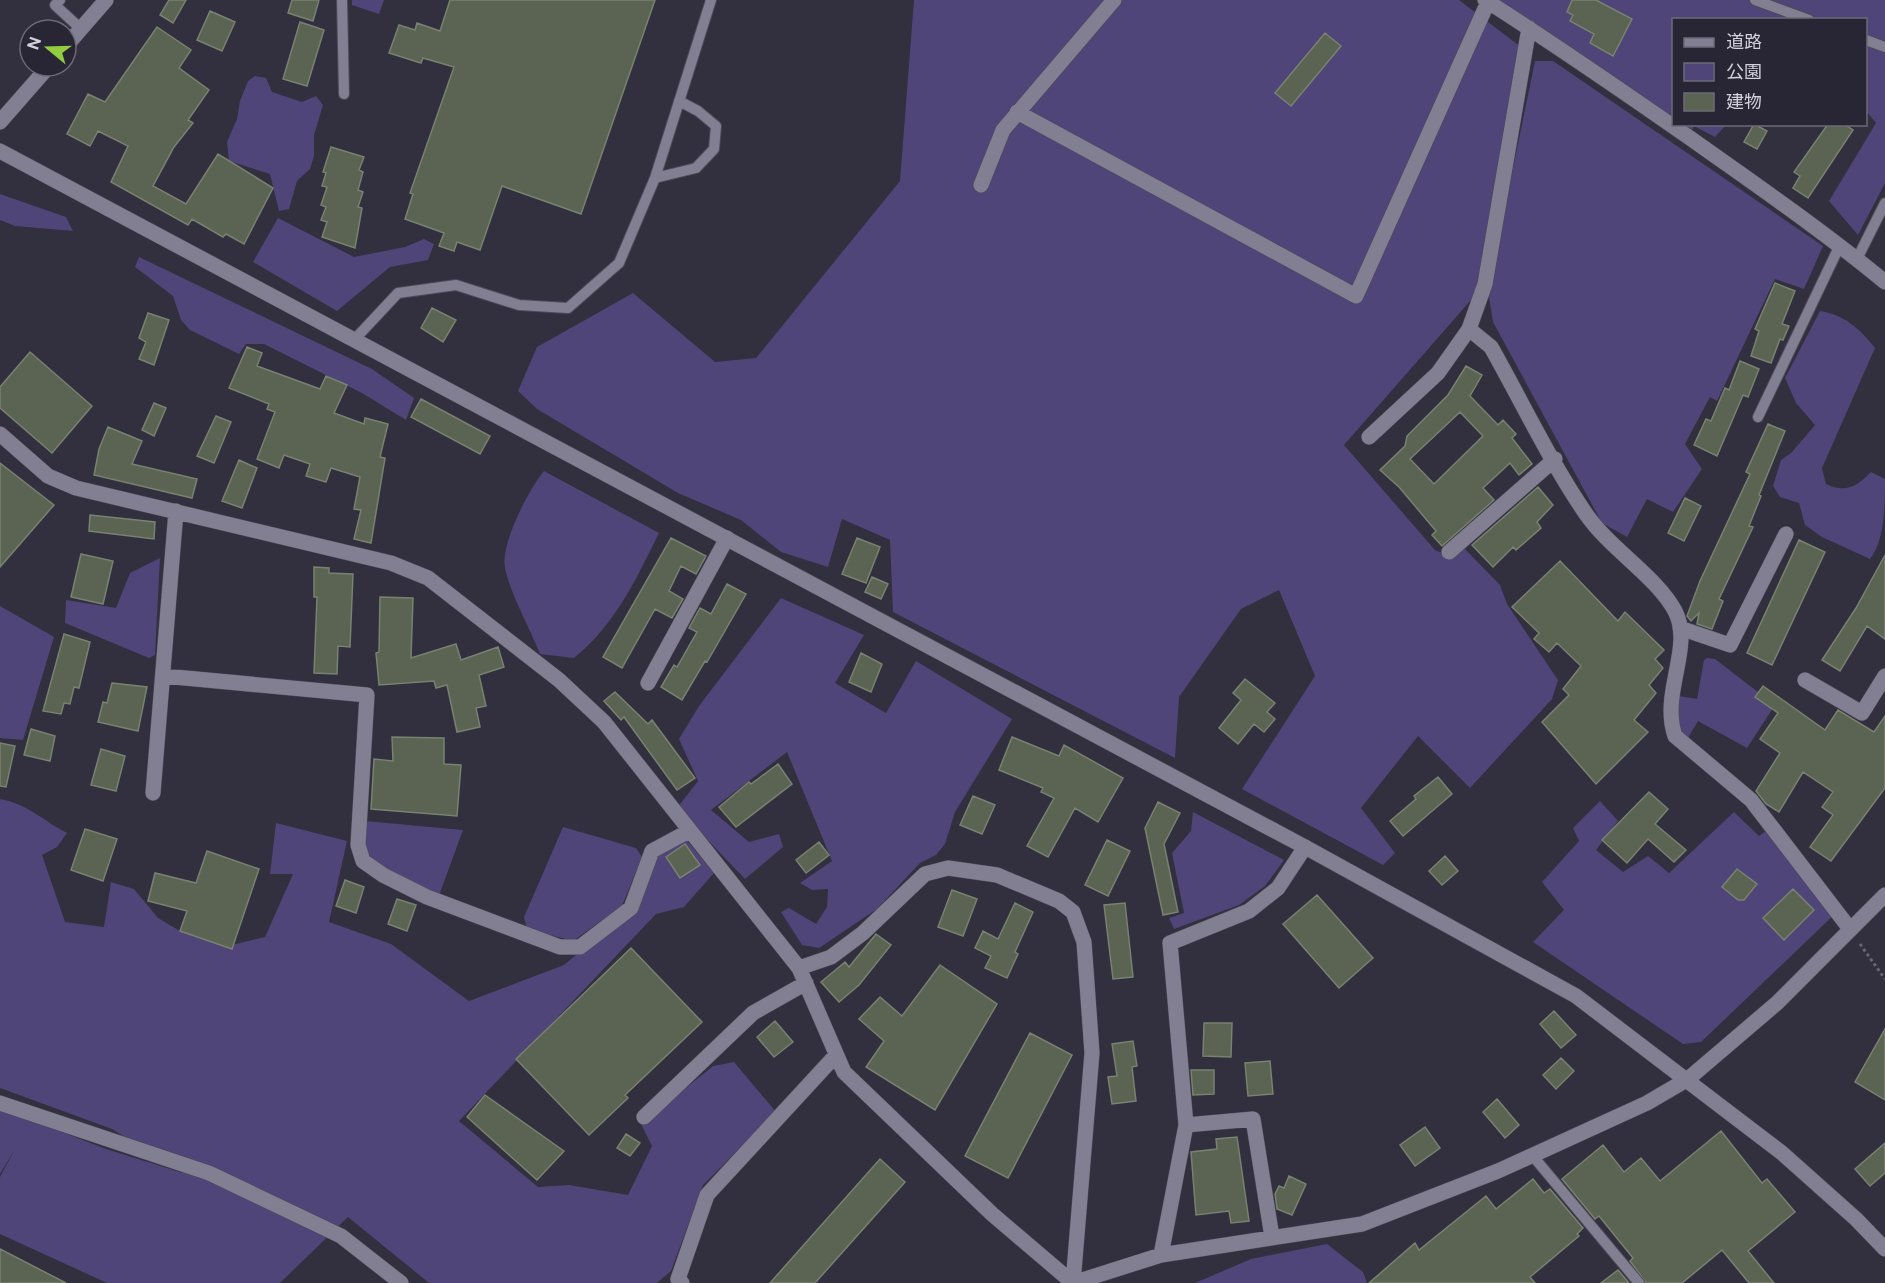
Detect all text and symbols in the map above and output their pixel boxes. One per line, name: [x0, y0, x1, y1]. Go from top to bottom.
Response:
north arrow: [18, 18, 78, 78]
legend: [1672, 18, 1867, 126]
text: 道路: [1726, 31, 1762, 52]
text: N: [23, 34, 45, 52]
text: 公園: [1726, 61, 1762, 82]
text: 建物: [1726, 91, 1762, 112]

